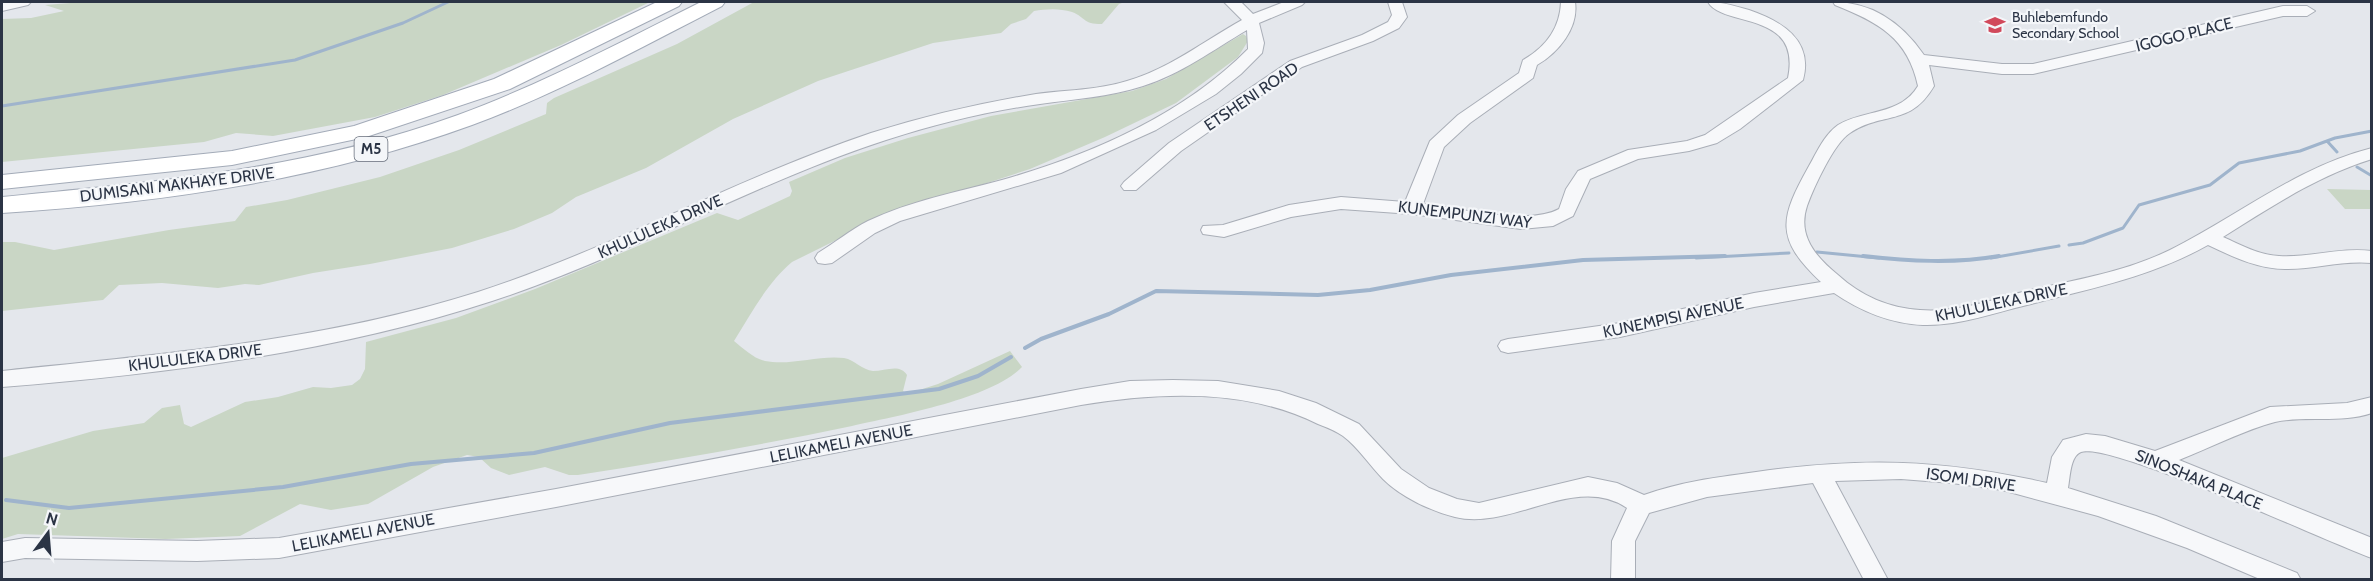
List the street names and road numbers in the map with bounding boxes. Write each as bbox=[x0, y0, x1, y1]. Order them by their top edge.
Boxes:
street label: IGOGO PLACE bbox=[2134, 13, 2235, 56]
street label: ETSHENI ROAD bbox=[1201, 58, 1302, 135]
road number: M5 bbox=[354, 137, 388, 161]
street label: DUMISANI MAKHAYE DRIVE bbox=[79, 163, 276, 206]
street label: KHULULEKA DRIVE bbox=[595, 190, 726, 263]
street label: KUNEMPUNZI WAY bbox=[1397, 197, 1534, 232]
street label: KHULULEKA DRIVE bbox=[1933, 279, 2069, 326]
street label: KUNEMPISI AVENUE bbox=[1601, 293, 1745, 342]
street label: KHULULEKA DRIVE bbox=[127, 340, 263, 375]
street label: LELIKAMELI AVENUE bbox=[768, 420, 914, 467]
street label: SINOSHAKA PLACE bbox=[2132, 445, 2265, 514]
street label: ISOMI DRIVE bbox=[1925, 464, 2017, 495]
street label: LELIKAMELI AVENUE bbox=[290, 509, 436, 556]

